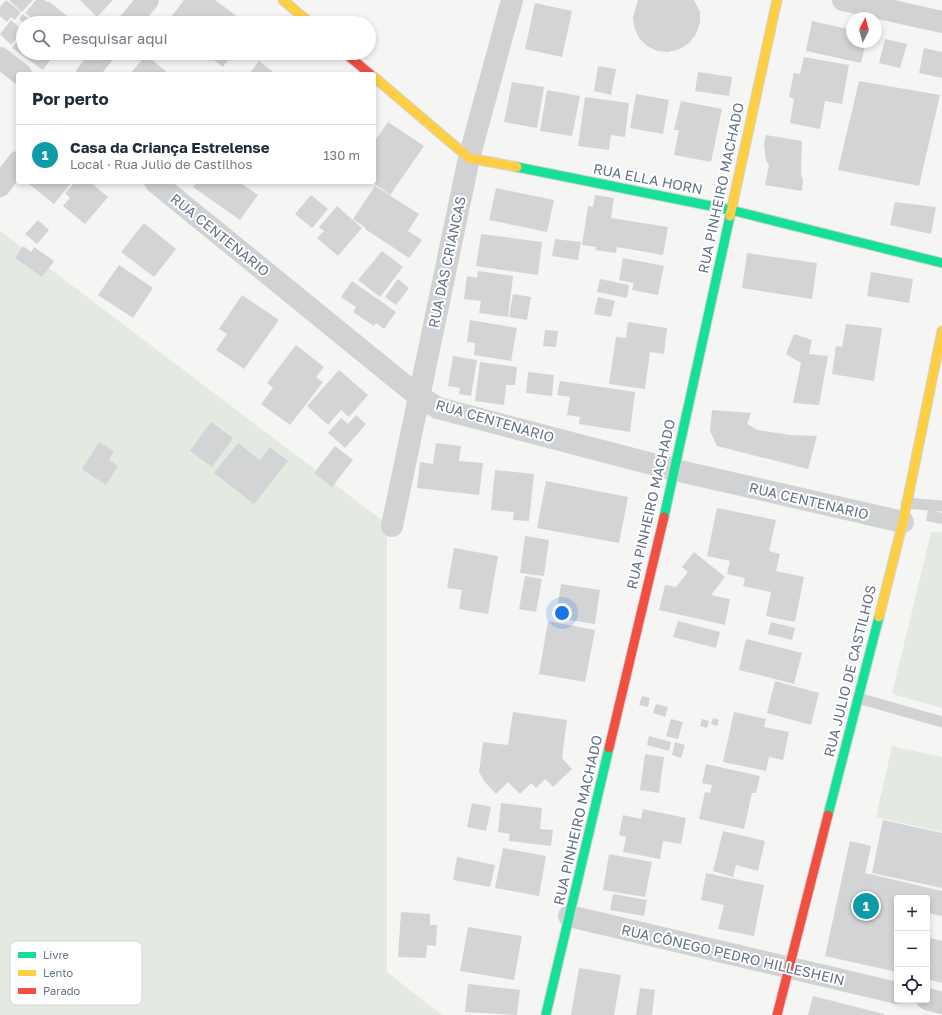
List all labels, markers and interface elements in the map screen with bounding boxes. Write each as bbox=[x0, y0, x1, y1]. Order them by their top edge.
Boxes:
north arrow bbox=[846, 12, 882, 48]
search box bbox=[16, 16, 376, 60]
icon: search bbox=[30, 27, 52, 49]
text: Pesquisar aqui bbox=[62, 29, 167, 47]
text: Por perto bbox=[32, 88, 109, 109]
street label: RUA PINHEIRO MACHADO bbox=[694, 101, 747, 275]
text: Casa da Criança Estrelense bbox=[70, 138, 270, 156]
text: 1 bbox=[42, 147, 48, 163]
text: 130 m bbox=[323, 147, 360, 163]
text: Local · Rua Julio de Castilhos bbox=[70, 156, 252, 172]
street label: RUA ELLA HORN bbox=[592, 160, 704, 197]
street label: RUA CENTENARIO bbox=[167, 190, 273, 280]
street label: RUA DAS CRIANCAS bbox=[424, 194, 469, 329]
street label: RUA CENTENARIO bbox=[434, 395, 556, 446]
street label: RUA PINHEIRO MACHADO bbox=[623, 417, 678, 591]
street label: RUA CENTENARIO bbox=[748, 478, 871, 523]
street label: RUA JULIO DE CASTILHOS bbox=[820, 583, 879, 759]
your location bbox=[552, 603, 572, 623]
street label: RUA PINHEIRO MACHADO bbox=[550, 733, 605, 907]
pin: 1 bbox=[853, 891, 879, 921]
map controls bbox=[894, 895, 930, 1003]
button: + bbox=[894, 895, 930, 931]
street label: RUA CÔNEGO PEDRO HILLESHEIN bbox=[620, 921, 846, 988]
button: − bbox=[894, 931, 930, 967]
legend bbox=[10, 941, 142, 1005]
text: Livre bbox=[43, 948, 69, 961]
text: Lento bbox=[43, 966, 74, 979]
button: locate bbox=[894, 967, 930, 1003]
text: Parado bbox=[43, 984, 80, 997]

